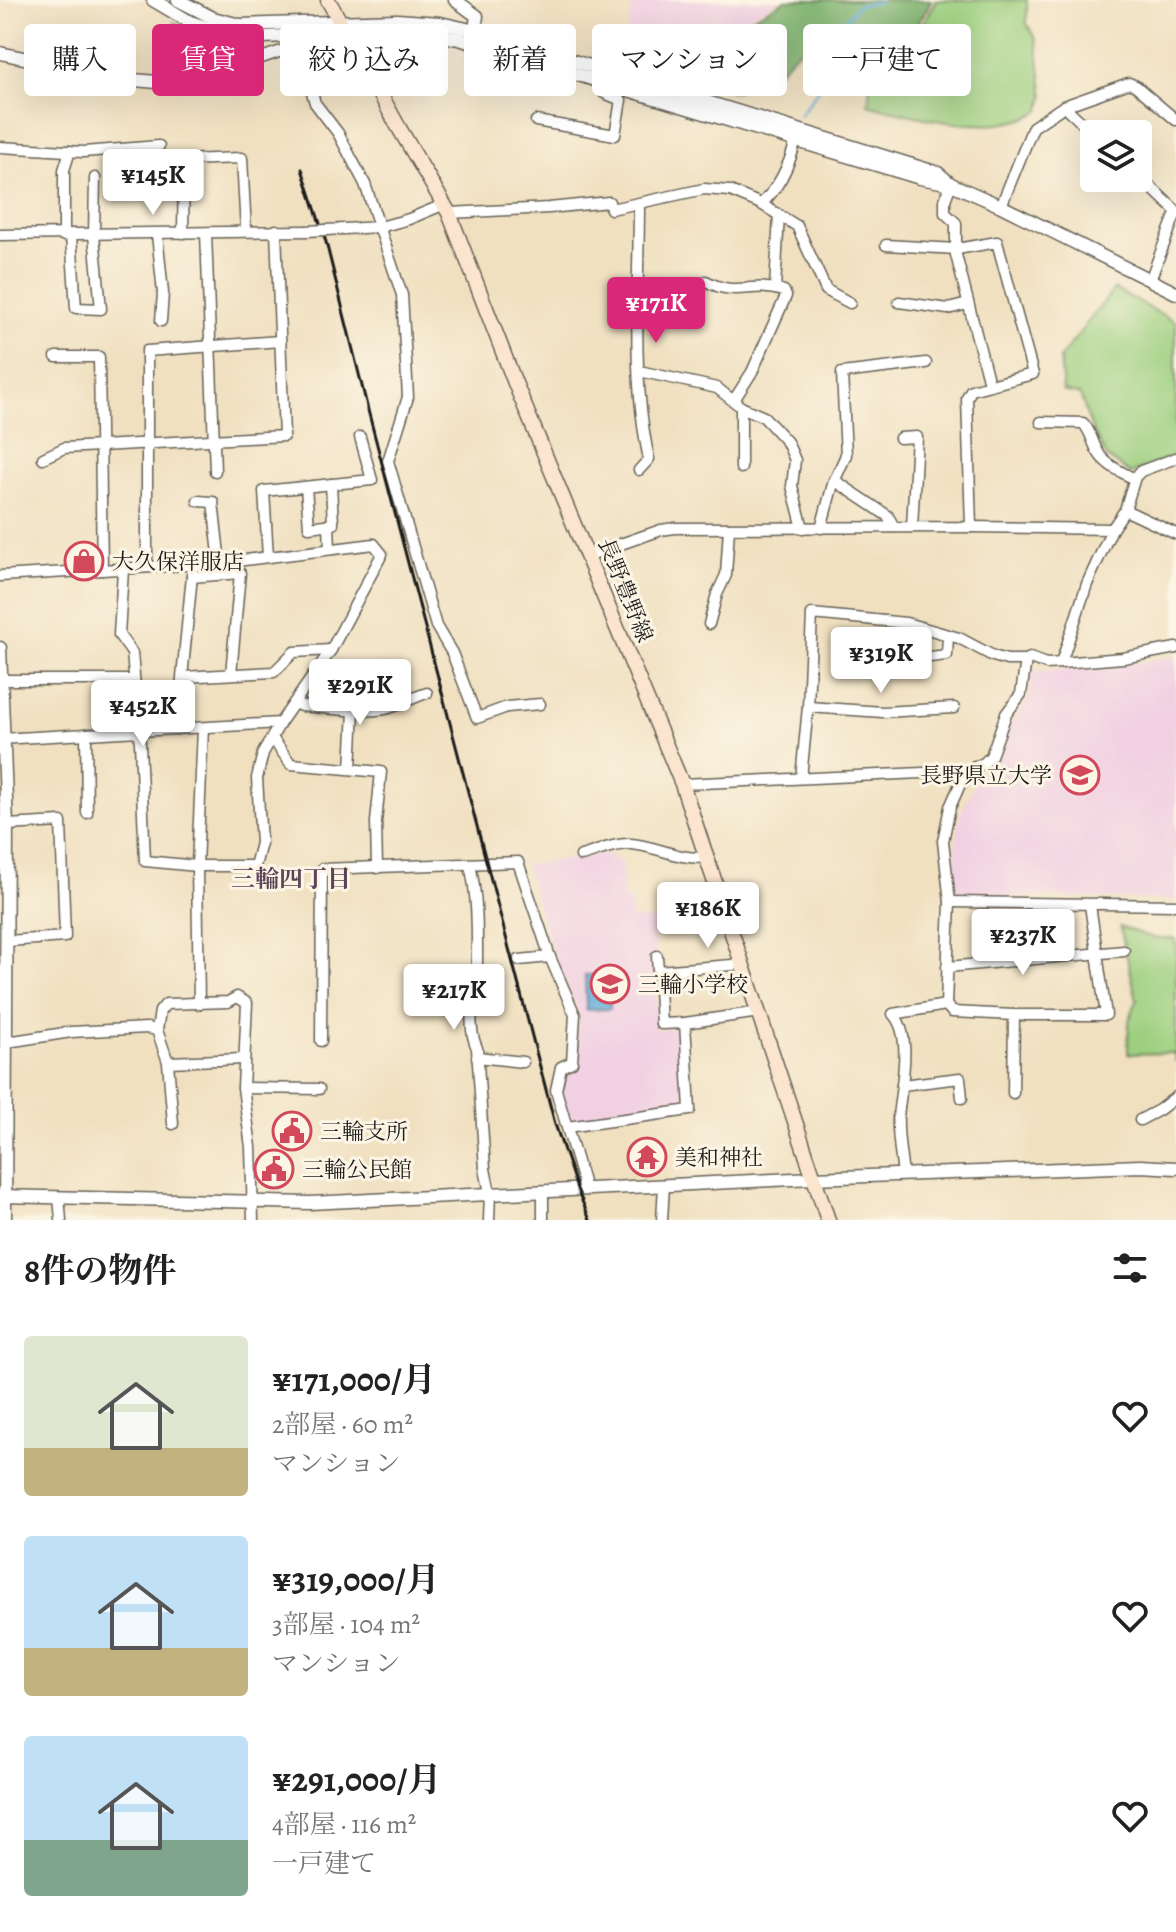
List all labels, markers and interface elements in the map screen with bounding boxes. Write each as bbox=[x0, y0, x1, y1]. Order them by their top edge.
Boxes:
chip: 購入 bbox=[24, 24, 136, 96]
chip: 賃貸 bbox=[152, 24, 264, 96]
chip: 絞り込み bbox=[280, 24, 448, 96]
chip: 新着 bbox=[464, 24, 576, 96]
chip: マンション bbox=[592, 24, 787, 96]
chip: 一戸建て bbox=[803, 24, 971, 96]
map controls bbox=[1080, 120, 1152, 192]
button: layers bbox=[1080, 120, 1152, 192]
pin: ¥145K bbox=[97, 149, 209, 217]
text: ¥145K bbox=[121, 157, 185, 192]
pin: ¥171K bbox=[600, 277, 712, 345]
text: ¥171K bbox=[625, 285, 687, 320]
street label: 長野豊野線 bbox=[591, 534, 660, 647]
shop icon: 大久保洋服店 bbox=[63, 540, 105, 582]
place label: 大久保洋服店 bbox=[112, 547, 244, 577]
pin: ¥319K bbox=[825, 627, 937, 695]
text: ¥319K bbox=[849, 635, 913, 670]
pin: ¥291K bbox=[304, 659, 416, 727]
text: ¥291K bbox=[327, 667, 393, 702]
pin: ¥452K bbox=[87, 680, 199, 748]
text: ¥452K bbox=[109, 688, 177, 723]
school or university icon: 長野県立大学 bbox=[1059, 754, 1101, 796]
place label: 長野県立大学 bbox=[920, 761, 1052, 791]
district label: 三輪四丁目 bbox=[231, 863, 351, 895]
pin: ¥186K bbox=[652, 882, 764, 950]
text: ¥186K bbox=[675, 890, 741, 925]
pin: ¥237K bbox=[967, 909, 1079, 977]
text: ¥237K bbox=[990, 917, 1056, 952]
school or university icon: 三輪小学校 bbox=[589, 963, 631, 1005]
pin: ¥217K bbox=[398, 964, 510, 1032]
place label: 三輪小学校 bbox=[638, 970, 748, 1000]
text: ¥217K bbox=[422, 972, 486, 1007]
public building icon: 三輪支所 bbox=[271, 1110, 313, 1152]
place label: 三輪支所 bbox=[320, 1117, 408, 1147]
temple icon: 美和神社 bbox=[626, 1136, 668, 1178]
place label: 美和神社 bbox=[675, 1143, 763, 1173]
public building icon: 三輪公民館 bbox=[253, 1148, 295, 1190]
place label: 三輪公民館 bbox=[302, 1155, 412, 1185]
icon: filters bbox=[1108, 1246, 1152, 1290]
text: 8件の物件 bbox=[24, 1247, 176, 1294]
text: ¥171,000/月 bbox=[272, 1356, 436, 1403]
icon: home bbox=[88, 1368, 184, 1464]
icon: heart bbox=[1108, 1394, 1152, 1438]
text: 2部屋 · 60 m² bbox=[272, 1407, 413, 1442]
text: マンション bbox=[272, 1446, 401, 1481]
text: ¥319,000/月 bbox=[272, 1556, 440, 1603]
icon: home bbox=[88, 1568, 184, 1664]
icon: heart bbox=[1108, 1594, 1152, 1638]
text: 3部屋 · 104 m² bbox=[272, 1607, 420, 1642]
text: マンション bbox=[272, 1646, 401, 1681]
text: ¥291,000/月 bbox=[272, 1756, 442, 1803]
icon: home bbox=[88, 1768, 184, 1864]
icon: heart bbox=[1108, 1794, 1152, 1838]
text: 4部屋 · 116 m² bbox=[272, 1807, 416, 1842]
text: 一戸建て bbox=[272, 1846, 376, 1881]

